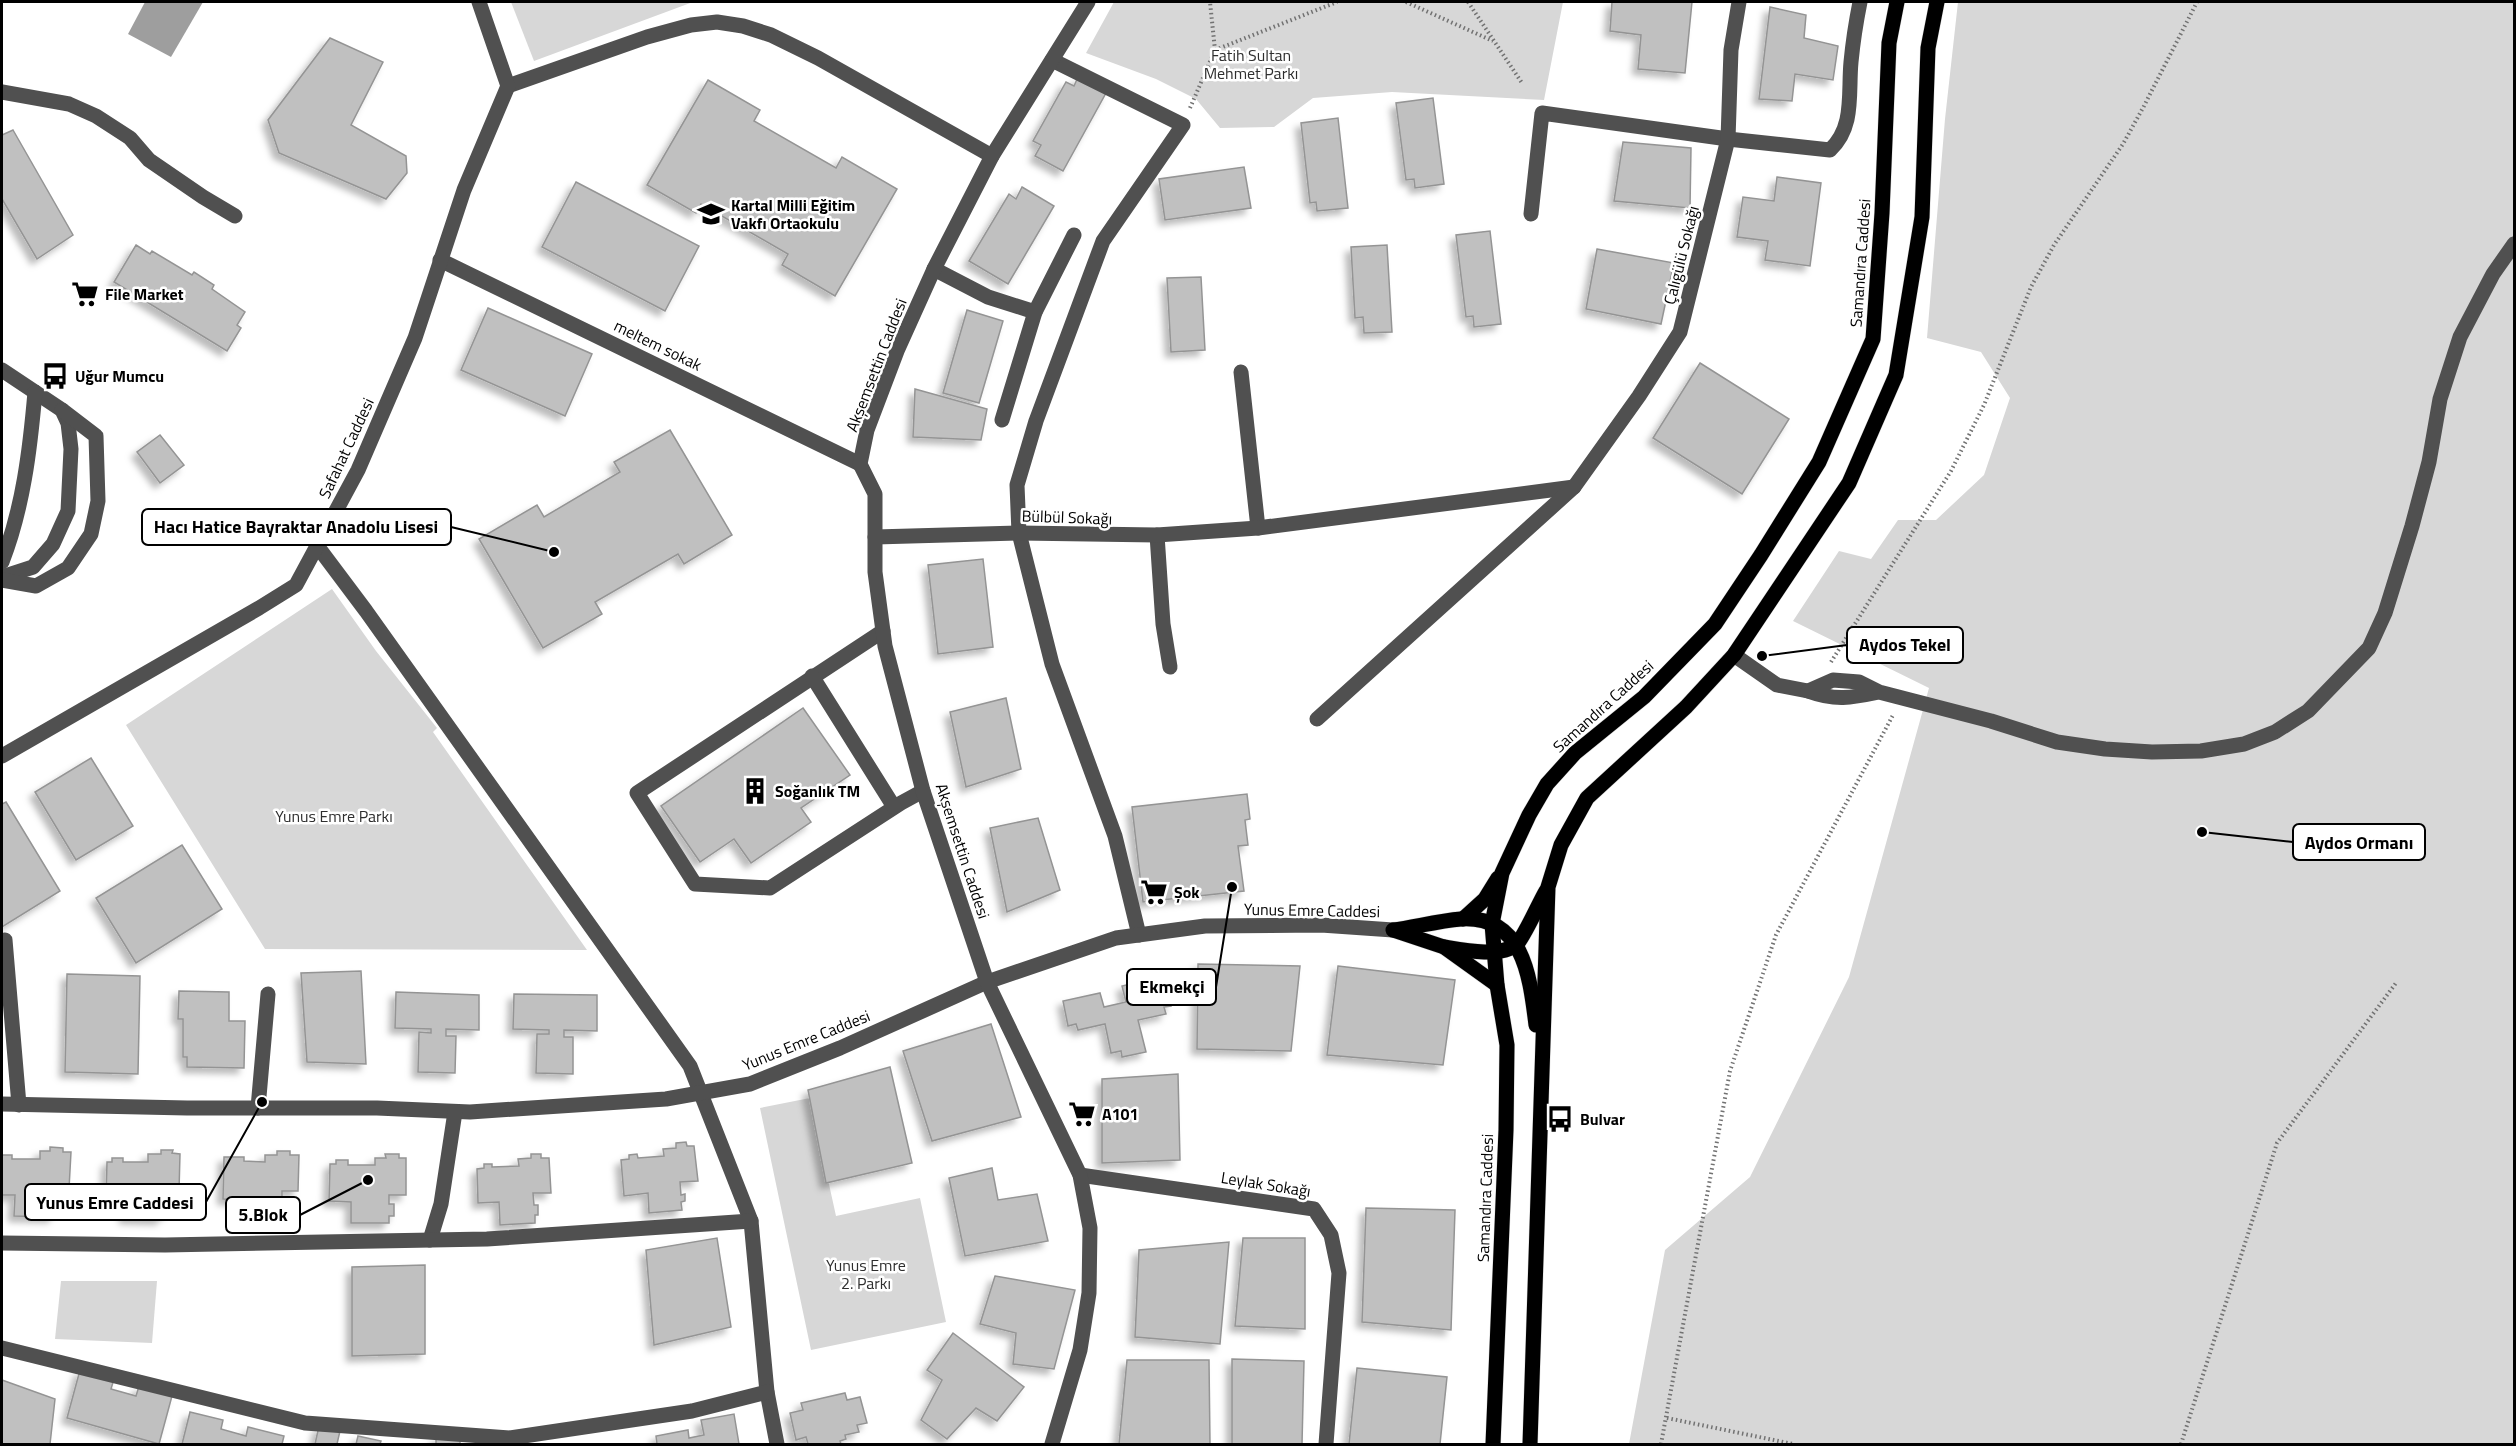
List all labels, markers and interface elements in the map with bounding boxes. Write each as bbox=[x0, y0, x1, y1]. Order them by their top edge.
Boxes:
park label: Fatih Sultan Mehmet Parkı bbox=[1204, 43, 1298, 85]
place label: Kartal Milli Eğitim Vakfı Ortaokulu bbox=[731, 193, 855, 235]
street label: Samandıra Caddesi bbox=[1844, 198, 1876, 328]
school or university icon: Kartal Milli Eğitim Vakfı Ortaokulu bbox=[696, 199, 726, 229]
street label: Çalıgülü Sokağı bbox=[1657, 203, 1705, 307]
supermarket icon: File Market bbox=[70, 279, 100, 309]
place label: File Market bbox=[105, 282, 184, 306]
street label: Akşemsettin Caddesi bbox=[840, 295, 912, 435]
street label: meltem sokak bbox=[610, 313, 706, 377]
bus stop icon: Uğur Mumcu bbox=[40, 361, 70, 391]
place label: Uğur Mumcu bbox=[75, 364, 164, 388]
street label: Safahat Caddesi bbox=[312, 394, 380, 502]
street label: Bülbül Sokağı bbox=[1021, 503, 1113, 531]
callout: Hacı Hatice Bayraktar Anadolu Lisesi bbox=[142, 509, 451, 545]
text: Hacı Hatice Bayraktar Anadolu Lisesi bbox=[154, 513, 438, 540]
callout: Aydos Tekel bbox=[1847, 627, 1963, 663]
text: Aydos Tekel bbox=[1859, 631, 1951, 658]
street label: Samandıra Caddesi bbox=[1547, 654, 1659, 758]
building icon: Soğanlık TM bbox=[740, 776, 770, 806]
place label: Soğanlık TM bbox=[775, 779, 860, 803]
street label: Akşemsettin Caddesi bbox=[930, 780, 996, 922]
park label: Yunus Emre Parkı bbox=[275, 804, 393, 828]
callout: Aydos Ormanı bbox=[2293, 824, 2425, 860]
text: Aydos Ormanı bbox=[2305, 829, 2413, 856]
supermarket icon: Şok bbox=[1139, 877, 1169, 907]
place label: Şok bbox=[1174, 880, 1200, 904]
street label: Yunus Emre Caddesi bbox=[1244, 897, 1380, 923]
callout: Ekmekçi bbox=[1127, 969, 1216, 1005]
text: Ekmekçi bbox=[1139, 973, 1205, 1000]
street label: Yunus Emre Caddesi bbox=[738, 1003, 874, 1077]
supermarket icon: A101 bbox=[1067, 1099, 1097, 1129]
place label: A101 bbox=[1102, 1102, 1139, 1126]
bus stop icon: Bulvar bbox=[1545, 1104, 1575, 1134]
place label: Bulvar bbox=[1580, 1107, 1625, 1131]
street label: Samandıra Caddesi bbox=[1471, 1133, 1499, 1263]
street label: Leylak Sokağı bbox=[1219, 1165, 1313, 1203]
callout: Yunus Emre Caddesi bbox=[25, 1184, 206, 1220]
text: Yunus Emre Caddesi bbox=[36, 1189, 194, 1216]
callout: 5.Blok bbox=[226, 1197, 300, 1233]
text: 5.Blok bbox=[238, 1201, 288, 1228]
park label: Yunus Emre 2. Parkı bbox=[826, 1253, 906, 1295]

